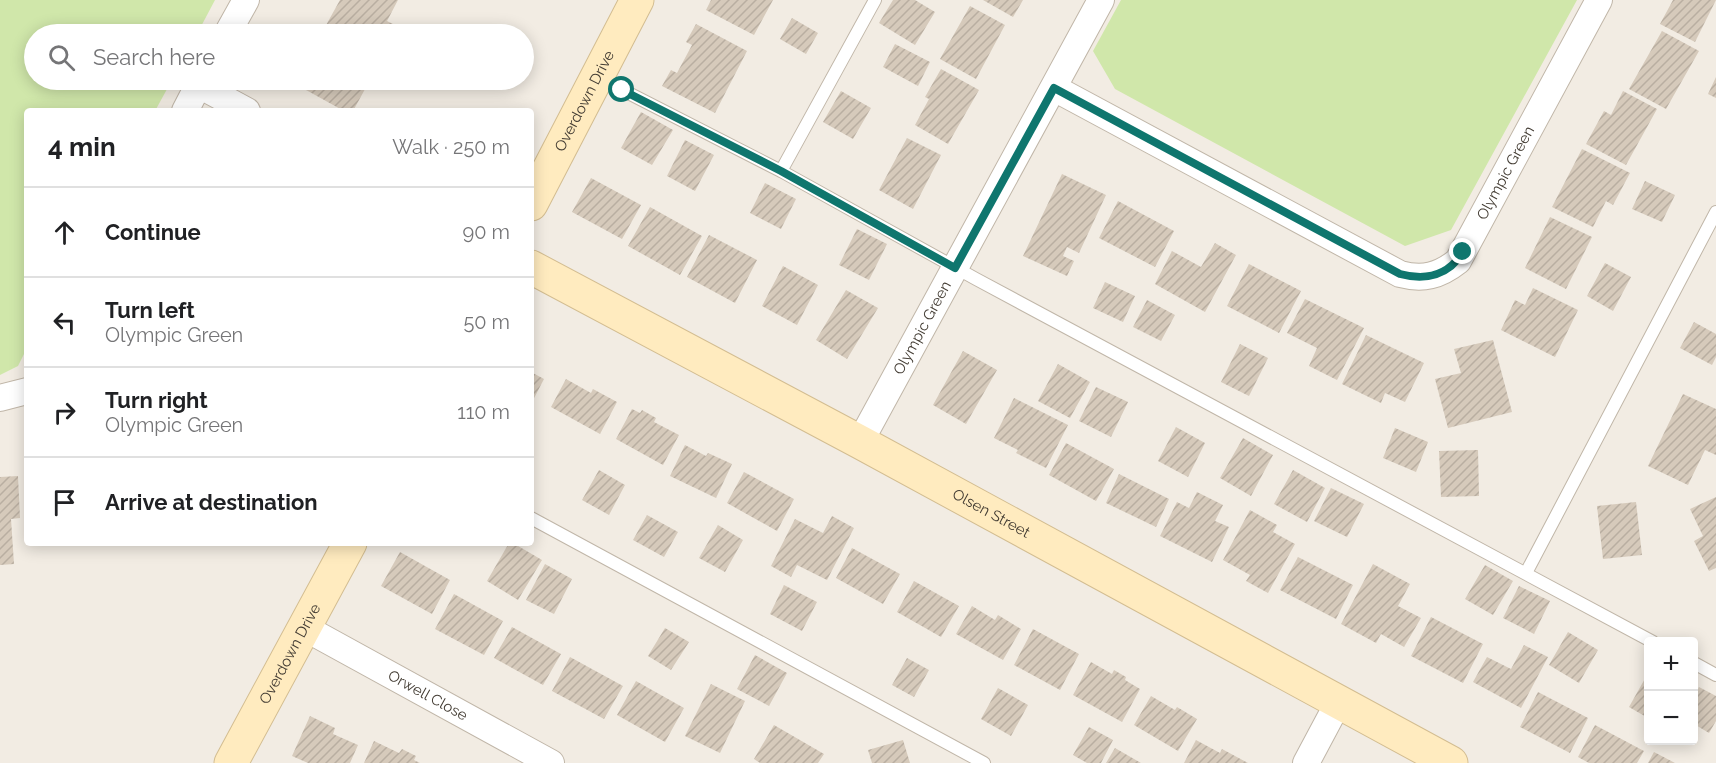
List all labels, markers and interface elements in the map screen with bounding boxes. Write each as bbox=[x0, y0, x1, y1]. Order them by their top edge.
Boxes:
search box bbox=[24, 24, 534, 90]
icon: search bbox=[45, 41, 78, 74]
text: Search here bbox=[93, 44, 215, 70]
street label: Overdown Drive bbox=[551, 47, 618, 155]
route start bbox=[608, 76, 634, 102]
street label: Olympic Green bbox=[1473, 123, 1538, 223]
text: 4 min bbox=[48, 132, 116, 162]
text: Walk · 250 m bbox=[392, 135, 510, 159]
icon: ahead bbox=[48, 216, 81, 249]
text: Continue bbox=[105, 219, 201, 245]
text: 90 m bbox=[463, 220, 510, 244]
route end bbox=[1449, 238, 1475, 264]
street label: Olympic Green bbox=[889, 278, 955, 378]
text: Turn left bbox=[105, 297, 195, 323]
icon: left bbox=[48, 306, 81, 339]
text: 50 m bbox=[463, 310, 510, 334]
text: Olympic Green bbox=[105, 323, 243, 347]
text: Turn right bbox=[105, 387, 208, 413]
icon: right bbox=[48, 396, 81, 429]
text: 110 m bbox=[457, 400, 510, 424]
text: Olympic Green bbox=[105, 413, 243, 437]
street label: Olsen Street bbox=[949, 485, 1033, 542]
icon: arrive bbox=[48, 486, 81, 519]
text: Arrive at destination bbox=[105, 489, 318, 515]
street label: Overdown Drive bbox=[256, 600, 325, 707]
map controls bbox=[1644, 637, 1698, 745]
button: + bbox=[1644, 637, 1698, 691]
street label: Orwell Close bbox=[385, 666, 471, 725]
button: − bbox=[1644, 691, 1698, 745]

